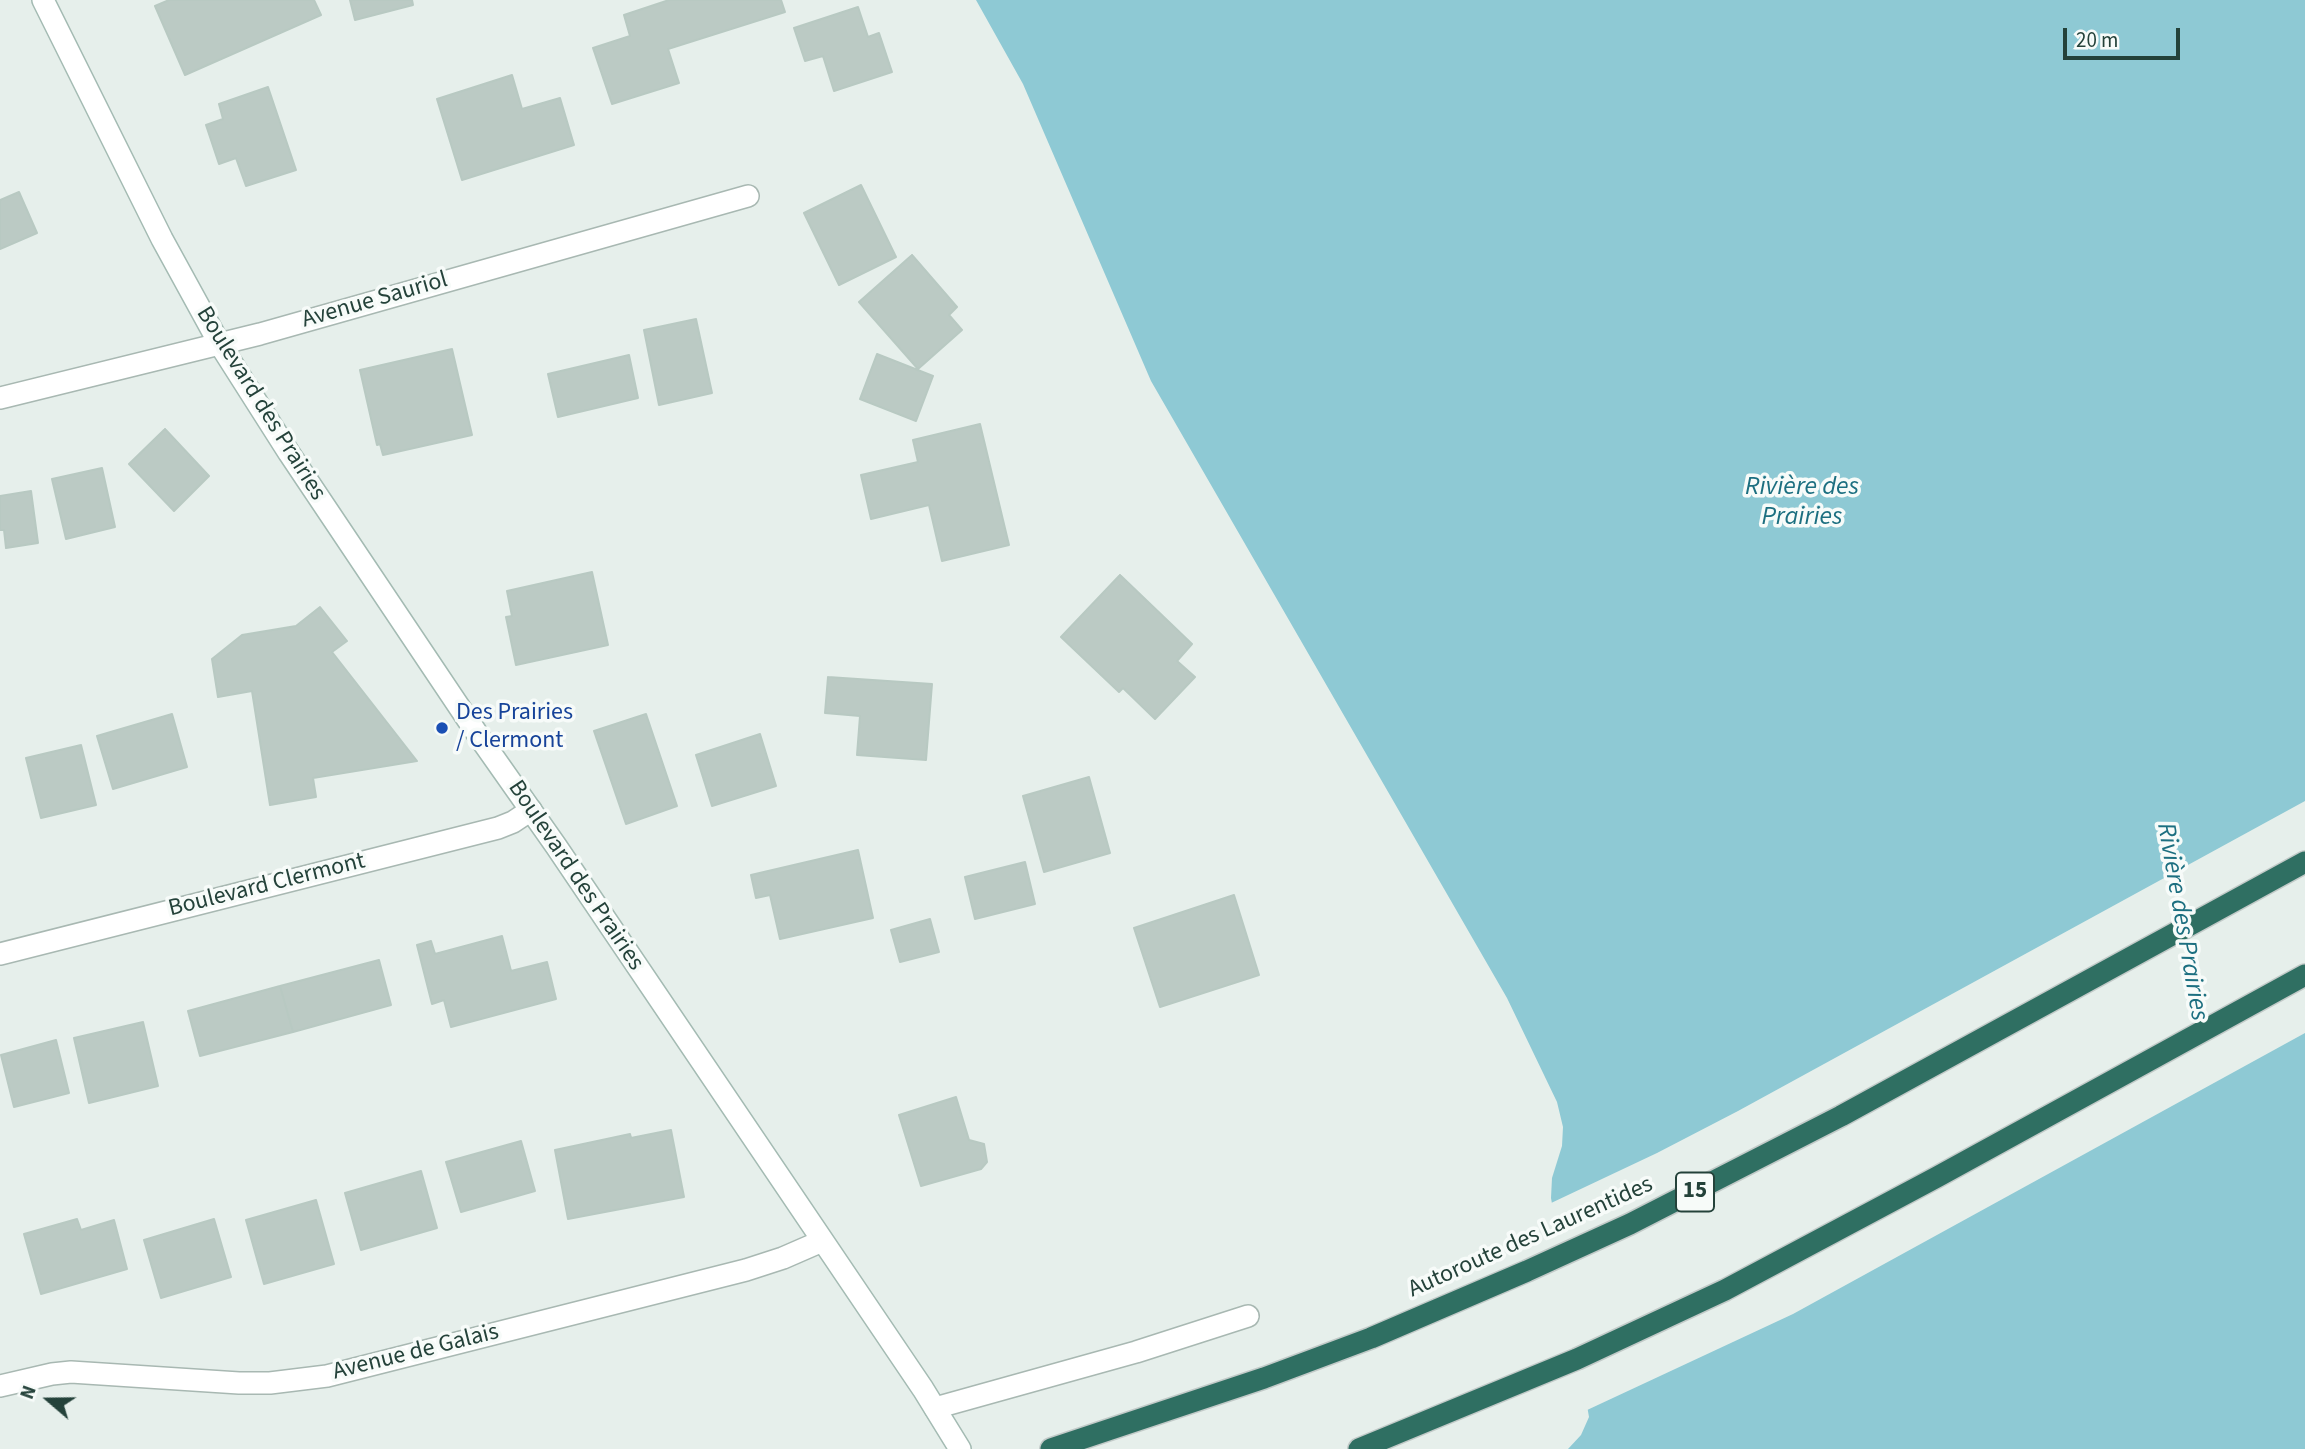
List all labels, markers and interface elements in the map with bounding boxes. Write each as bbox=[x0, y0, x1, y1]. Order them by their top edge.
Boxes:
scale bar bbox=[2067, 14, 2184, 58]
text: 20 m bbox=[2076, 25, 2118, 55]
street label: Avenue Sauriol bbox=[299, 266, 451, 336]
street label: Boulevard des Prairies bbox=[189, 302, 331, 506]
water label: Rivière des Prairies bbox=[1745, 472, 1859, 534]
place label: Des Prairies / Clermont bbox=[456, 700, 573, 756]
marker: Des Prairies / Clermont bbox=[434, 720, 450, 736]
street label: Boulevard des Prairies bbox=[501, 776, 649, 976]
water label: Rivière des Prairies bbox=[2148, 821, 2214, 1023]
street label: Boulevard Clermont bbox=[166, 848, 368, 924]
street label: Autoroute des Laurentides bbox=[1404, 1171, 1658, 1305]
road number: 15 bbox=[1676, 1172, 1714, 1212]
street label: Avenue de Galais bbox=[330, 1318, 502, 1388]
north arrow bbox=[14, 1365, 84, 1435]
text: N bbox=[14, 1382, 44, 1403]

